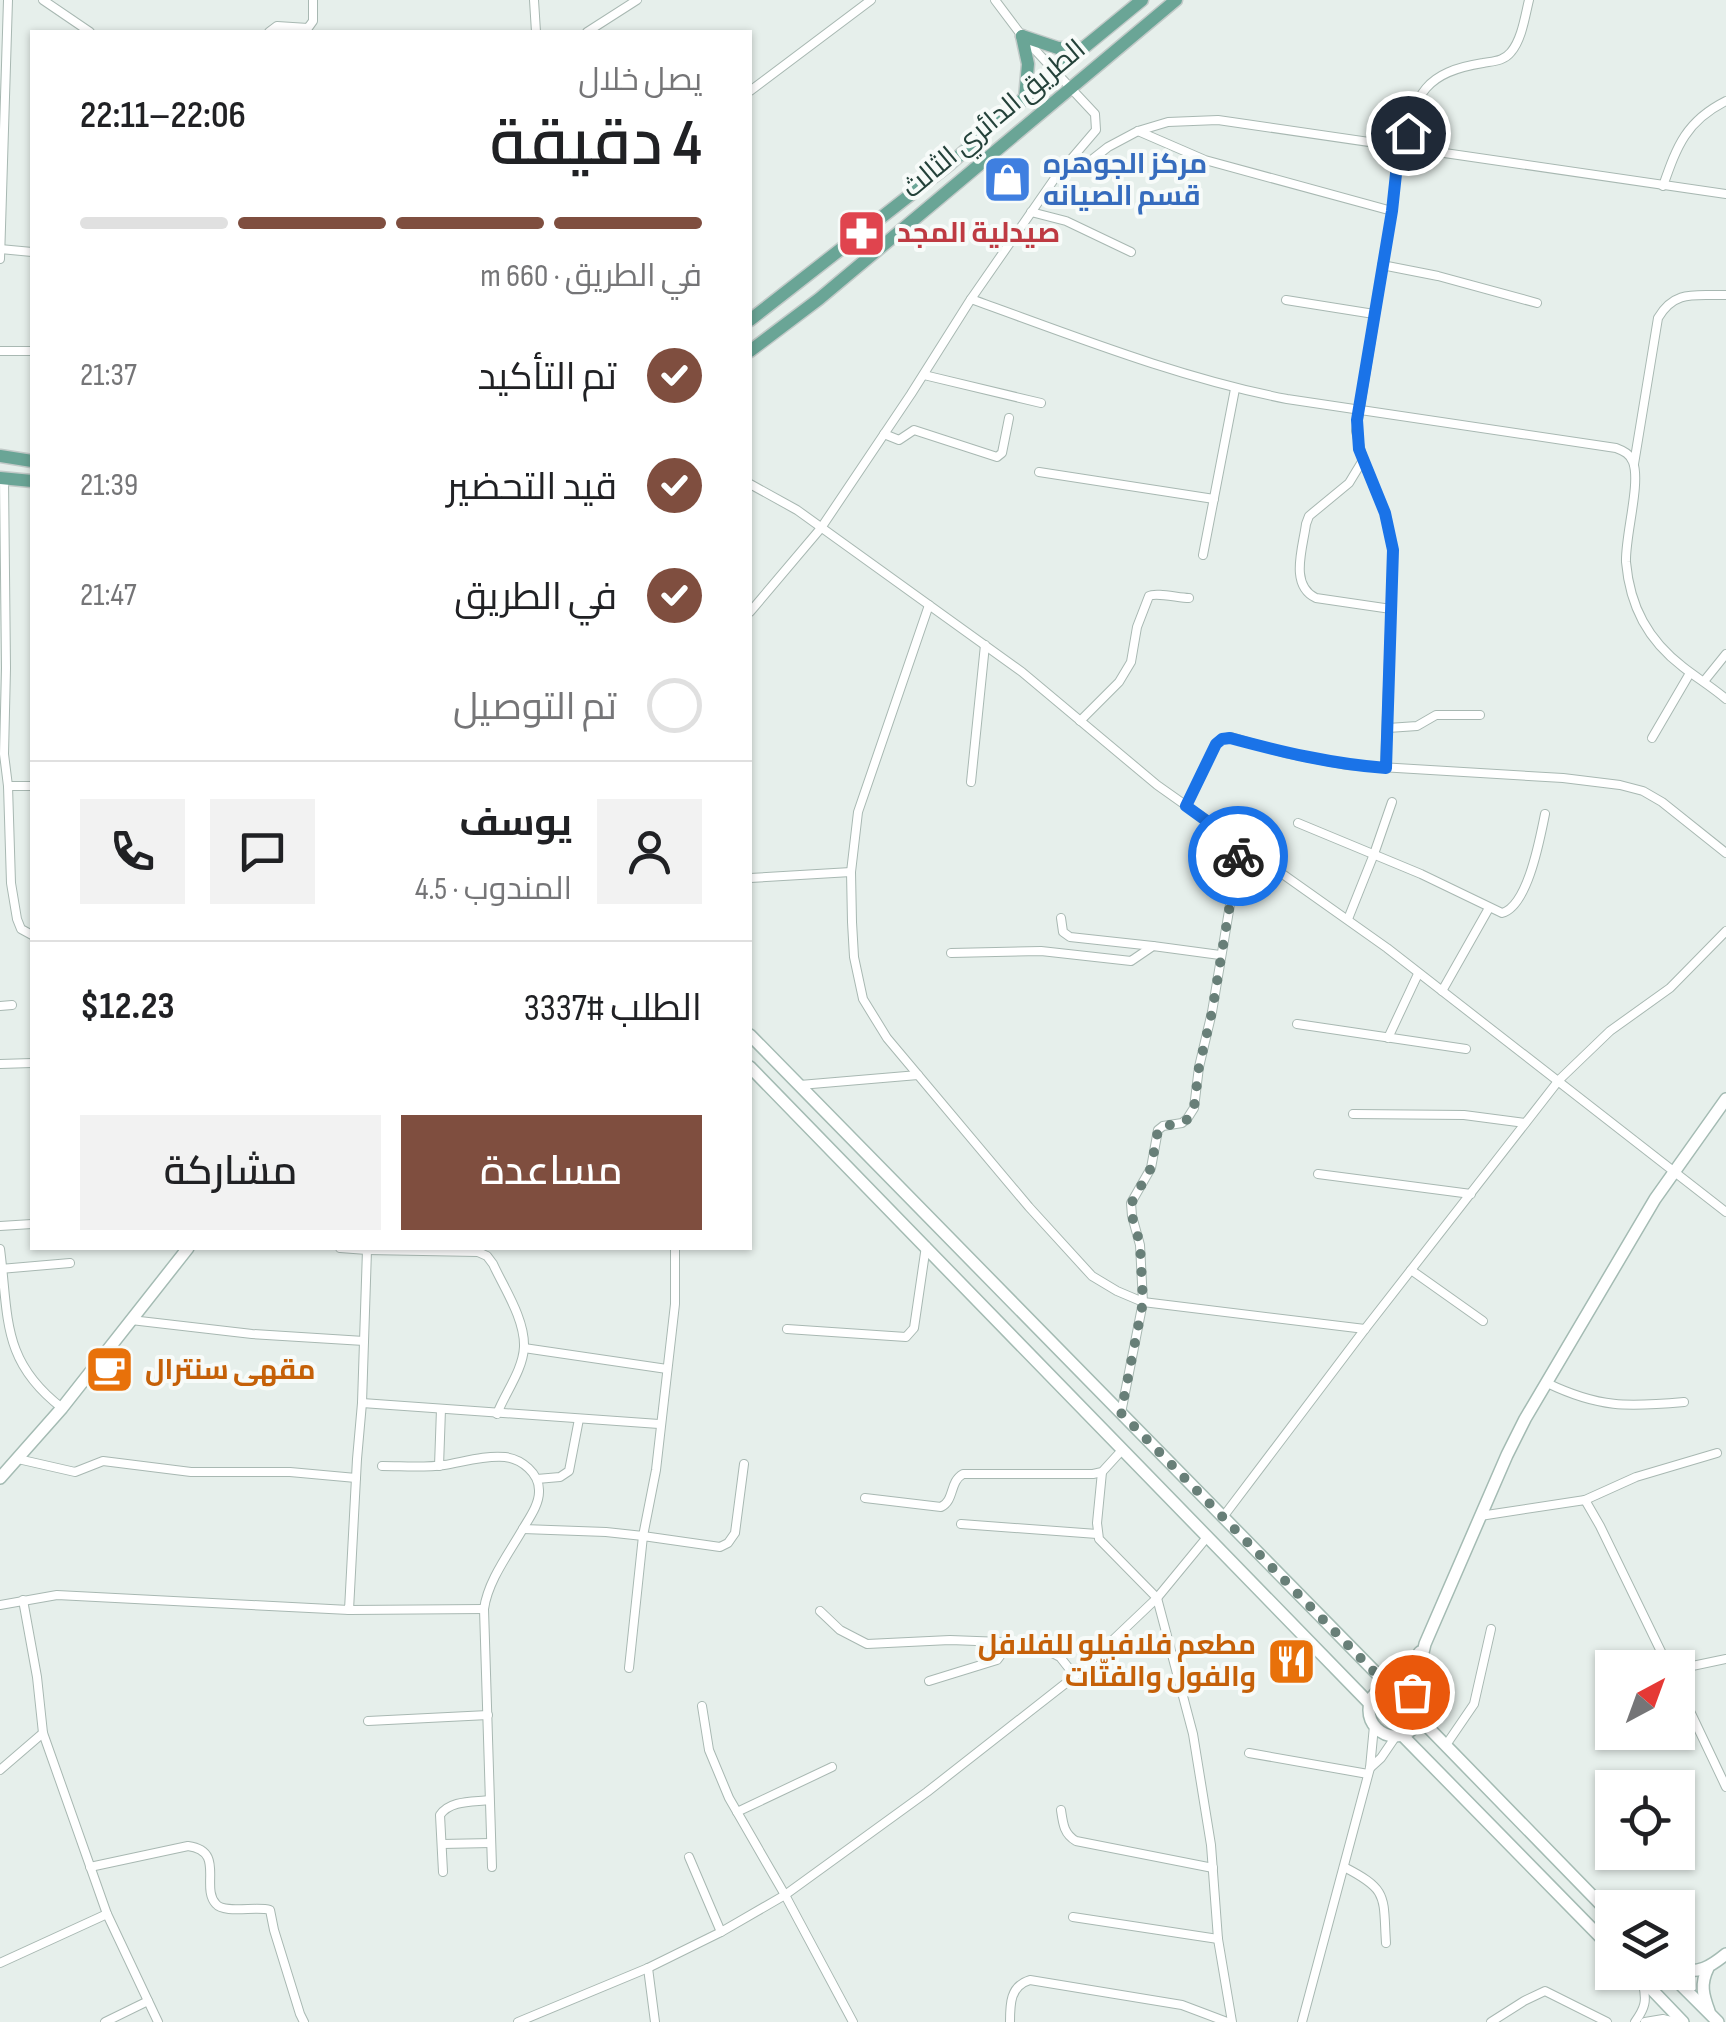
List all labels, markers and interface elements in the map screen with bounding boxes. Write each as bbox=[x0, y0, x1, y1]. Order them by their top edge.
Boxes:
street label: الطريق الدائري الثالث bbox=[896, 33, 1095, 208]
text: يصل خلال bbox=[578, 61, 702, 100]
pin bbox=[1366, 91, 1451, 176]
text: 22:06–22:11 bbox=[80, 93, 246, 138]
text: 4 دقيقة bbox=[490, 106, 702, 184]
icon: home bbox=[1381, 106, 1436, 161]
place label: مركز الجوهره قسم الصيانه bbox=[1043, 148, 1207, 215]
shop icon: مركز الجوهره قسم الصيانه bbox=[982, 154, 1034, 206]
pharmacy icon: صيدلية المجد bbox=[836, 207, 888, 259]
place label: صيدلية المجد bbox=[897, 217, 1060, 250]
text: في الطريق · 660 m bbox=[480, 257, 702, 296]
icon: check bbox=[647, 348, 702, 403]
text: تم التأكيد bbox=[477, 355, 617, 400]
text: 21:37 bbox=[80, 356, 137, 395]
icon: check bbox=[647, 458, 702, 513]
text: قيد التحضير bbox=[447, 465, 617, 510]
text: 21:39 bbox=[80, 466, 138, 505]
icon: check bbox=[647, 568, 702, 623]
text: في الطريق bbox=[454, 575, 617, 620]
text: 21:47 bbox=[80, 576, 136, 615]
text: تم التوصيل bbox=[453, 685, 617, 730]
button: phone bbox=[80, 799, 185, 904]
button: chat bbox=[210, 799, 315, 904]
button: person bbox=[597, 799, 702, 904]
text: يوسف bbox=[459, 801, 572, 846]
courier bbox=[1188, 806, 1288, 906]
icon: bike bbox=[1211, 829, 1266, 884]
text: المندوب · 4.5 bbox=[415, 870, 572, 909]
text: $12.23 bbox=[80, 984, 175, 1029]
text: الطلب #3337 bbox=[524, 986, 702, 1031]
button: مشاركة bbox=[80, 1115, 381, 1230]
button: مساعدة bbox=[401, 1115, 702, 1230]
cafe icon: مقهى سنترال bbox=[84, 1344, 136, 1396]
place label: مقهى سنترال bbox=[145, 1354, 316, 1387]
place label: مطعم فلافيلو للفلافل والفول والفتّات bbox=[978, 1629, 1256, 1694]
restaurant icon: مطعم فلافيلو للفلافل والفول والفتّات bbox=[1265, 1635, 1317, 1687]
pin bbox=[1370, 1650, 1455, 1735]
north arrow bbox=[1595, 1650, 1695, 1750]
map controls bbox=[1595, 1650, 1695, 1990]
icon: bag bbox=[1385, 1665, 1440, 1720]
button: locate bbox=[1595, 1770, 1695, 1870]
button: layers bbox=[1595, 1890, 1695, 1990]

